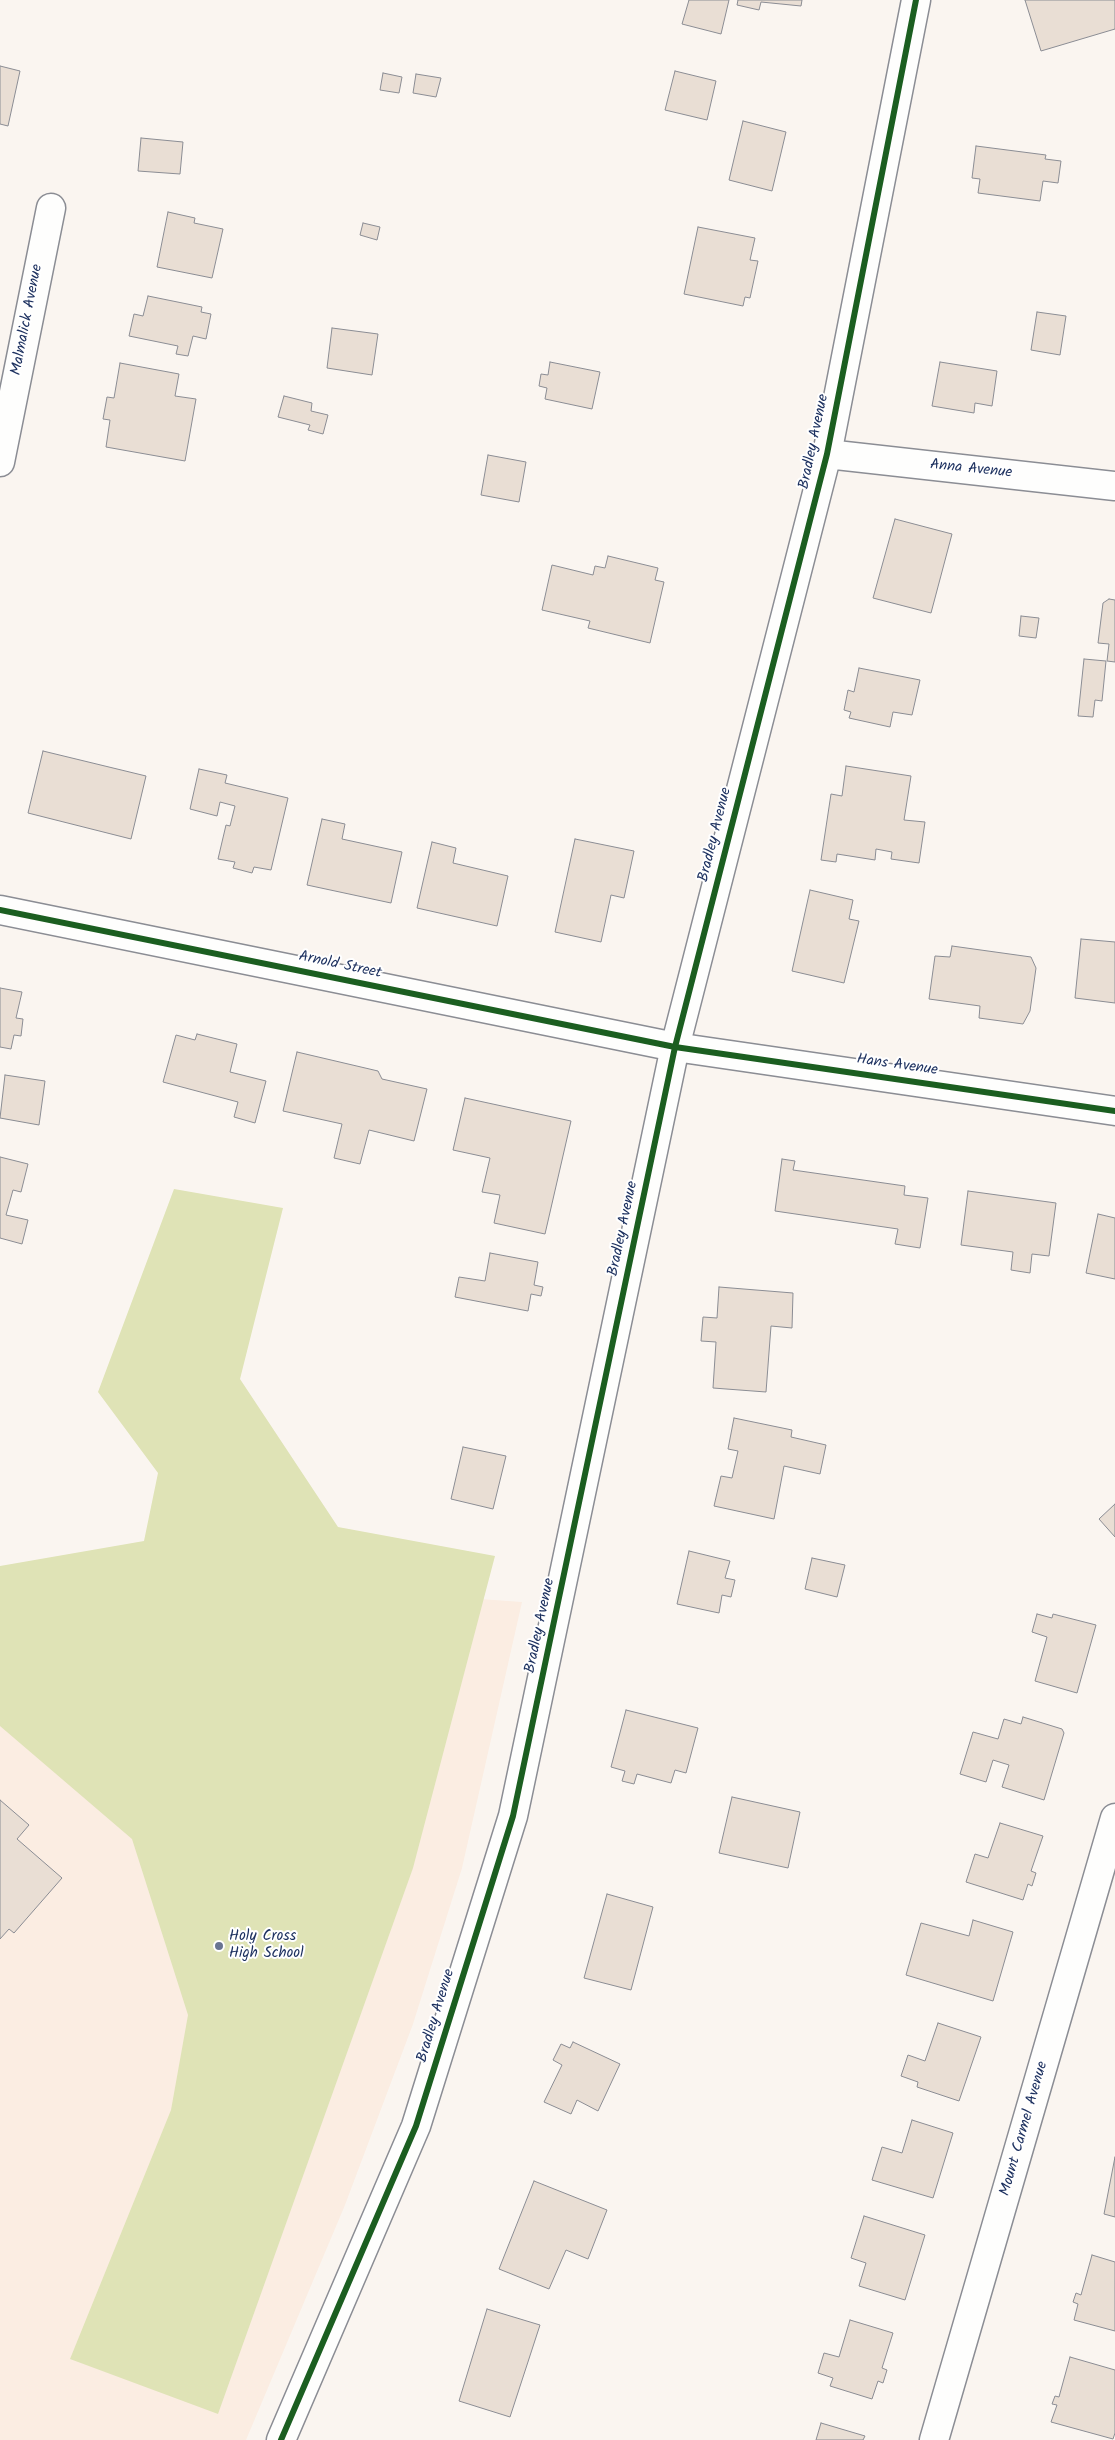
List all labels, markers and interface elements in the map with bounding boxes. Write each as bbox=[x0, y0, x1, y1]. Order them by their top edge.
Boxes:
street label: Malmalick Avenue bbox=[8, 263, 48, 377]
street label: Bradley Avenue bbox=[796, 393, 834, 491]
street label: Anna Avenue bbox=[929, 457, 1013, 483]
street label: Bradley Avenue bbox=[696, 786, 736, 884]
street label: Arnold Street bbox=[297, 948, 383, 984]
street label: Hans Avenue bbox=[855, 1051, 939, 1081]
street label: Bradley Avenue bbox=[605, 1180, 643, 1278]
street label: Bradley Avenue bbox=[522, 1577, 560, 1675]
place label: Holy Cross High School bbox=[229, 1928, 304, 1963]
marker: Holy Cross High School bbox=[213, 1940, 225, 1952]
street label: Bradley Avenue bbox=[414, 1967, 460, 2065]
street label: Mount Carmel Avenue bbox=[997, 2060, 1053, 2198]

